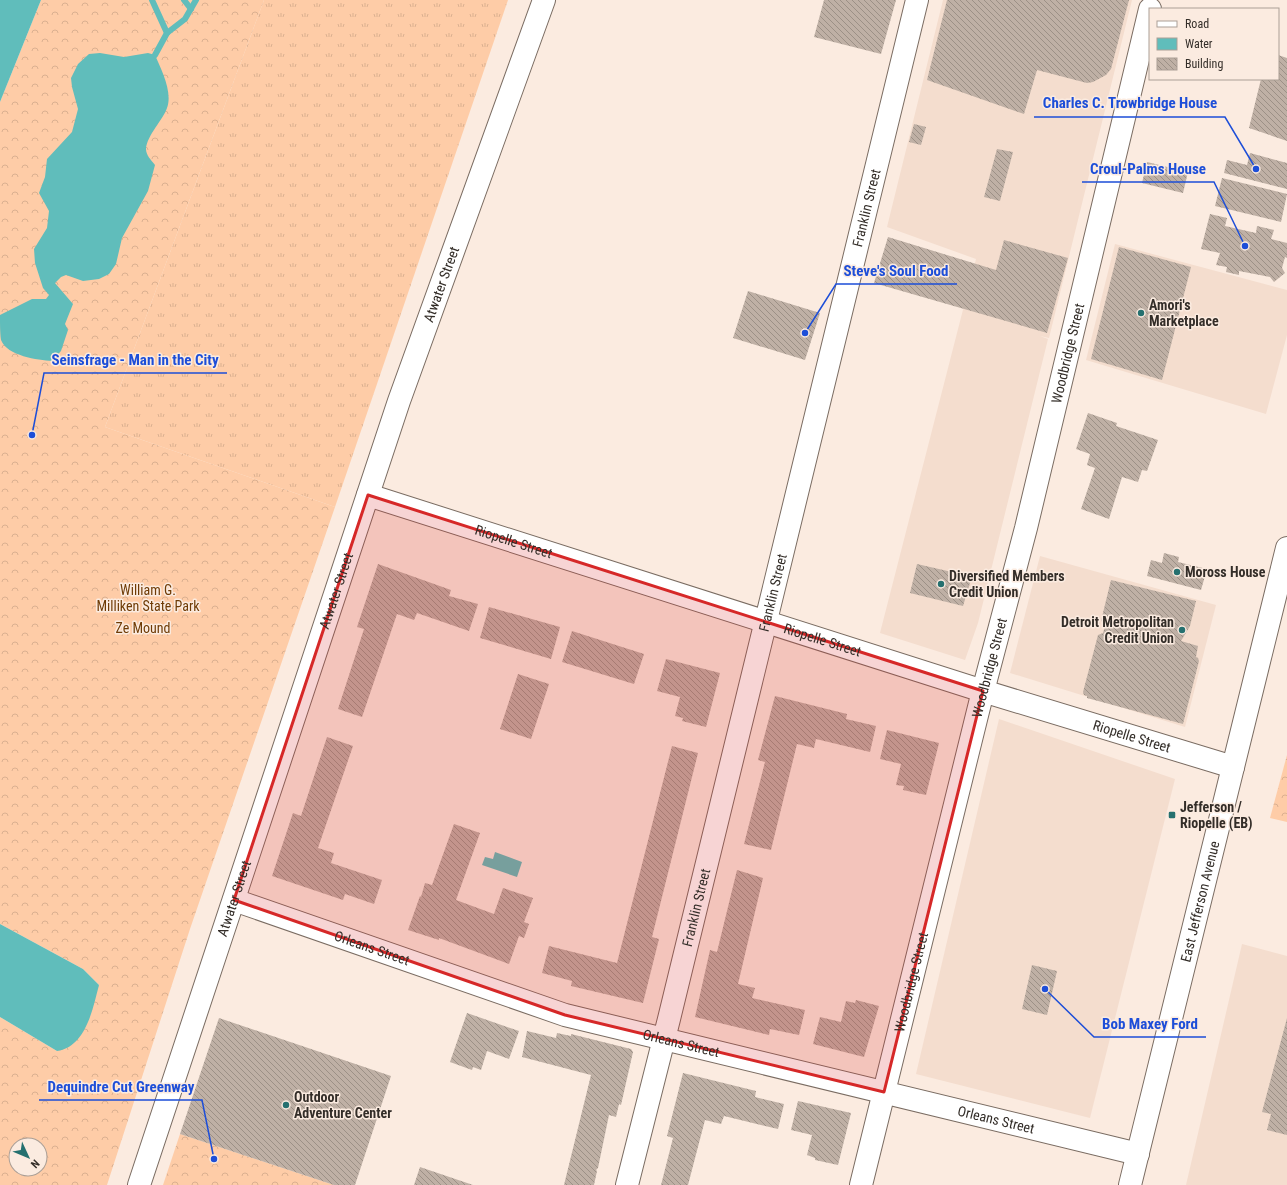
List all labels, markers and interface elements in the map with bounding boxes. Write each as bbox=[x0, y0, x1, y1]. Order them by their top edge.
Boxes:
legend bbox=[1149, 8, 1279, 80]
text: Road bbox=[1185, 17, 1209, 31]
text: Water bbox=[1185, 37, 1213, 51]
text: Building bbox=[1185, 57, 1223, 71]
callout: Charles C. Trowbridge House bbox=[1034, 90, 1225, 117]
text: Charles C. Trowbridge House bbox=[1043, 94, 1217, 112]
callout: Croul-Palms House bbox=[1082, 155, 1214, 182]
text: Croul-Palms House bbox=[1090, 160, 1206, 178]
street label: Franklin Street bbox=[849, 167, 884, 248]
street label: Atwater Street bbox=[420, 245, 462, 324]
callout: Steve's Soul Food bbox=[836, 257, 957, 284]
text: Steve's Soul Food bbox=[843, 262, 949, 280]
place label: Amori's Marketplace bbox=[1149, 297, 1219, 329]
street label: Woodbridge Street bbox=[1048, 302, 1087, 405]
marker: Amori's Marketplace bbox=[1136, 308, 1146, 318]
callout: Seinsfrage - Man in the City bbox=[44, 346, 227, 373]
text: Seinsfrage - Man in the City bbox=[51, 351, 219, 369]
street label: Riopelle Street bbox=[473, 522, 554, 561]
street label: Atwater Street bbox=[316, 551, 356, 631]
street label: Franklin Street bbox=[756, 552, 790, 633]
place label: Moross House bbox=[1185, 564, 1266, 580]
marker: Moross House bbox=[1172, 567, 1182, 577]
place label: Diversified Members Credit Union bbox=[949, 568, 1065, 600]
marker: Diversified Members Credit Union bbox=[936, 579, 946, 589]
park label: William G. Milliken State Park bbox=[96, 582, 200, 614]
place label: Detroit Metropolitan Credit Union bbox=[1061, 614, 1174, 646]
street label: Woodbridge Street bbox=[969, 616, 1010, 719]
park label: Ze Mound bbox=[115, 620, 171, 636]
street label: Riopelle Street bbox=[782, 620, 863, 660]
marker: Detroit Metropolitan Credit Union bbox=[1177, 625, 1187, 635]
street label: Riopelle Street bbox=[1091, 717, 1173, 756]
place label: Jefferson / Riopelle (EB) bbox=[1180, 799, 1253, 832]
marker: Jefferson / Riopelle (EB) bbox=[1167, 810, 1177, 820]
street label: East Jefferson Avenue bbox=[1177, 839, 1223, 964]
street label: Atwater Street bbox=[214, 858, 254, 938]
street label: Franklin Street bbox=[679, 867, 713, 948]
street label: Orleans Street bbox=[332, 927, 412, 968]
street label: Woodbridge Street bbox=[891, 930, 931, 1034]
callout: Bob Maxey Ford bbox=[1094, 1010, 1206, 1037]
text: Bob Maxey Ford bbox=[1102, 1015, 1198, 1033]
street label: Orleans Street bbox=[641, 1026, 721, 1060]
callout: Dequindre Cut Greenway bbox=[39, 1073, 202, 1100]
text: Dequindre Cut Greenway bbox=[47, 1078, 195, 1096]
place label: Outdoor Adventure Center bbox=[294, 1089, 392, 1121]
marker: Outdoor Adventure Center bbox=[281, 1100, 291, 1110]
street label: Orleans Street bbox=[956, 1103, 1036, 1137]
north arrow bbox=[8, 1137, 48, 1177]
text: N bbox=[28, 1157, 42, 1171]

